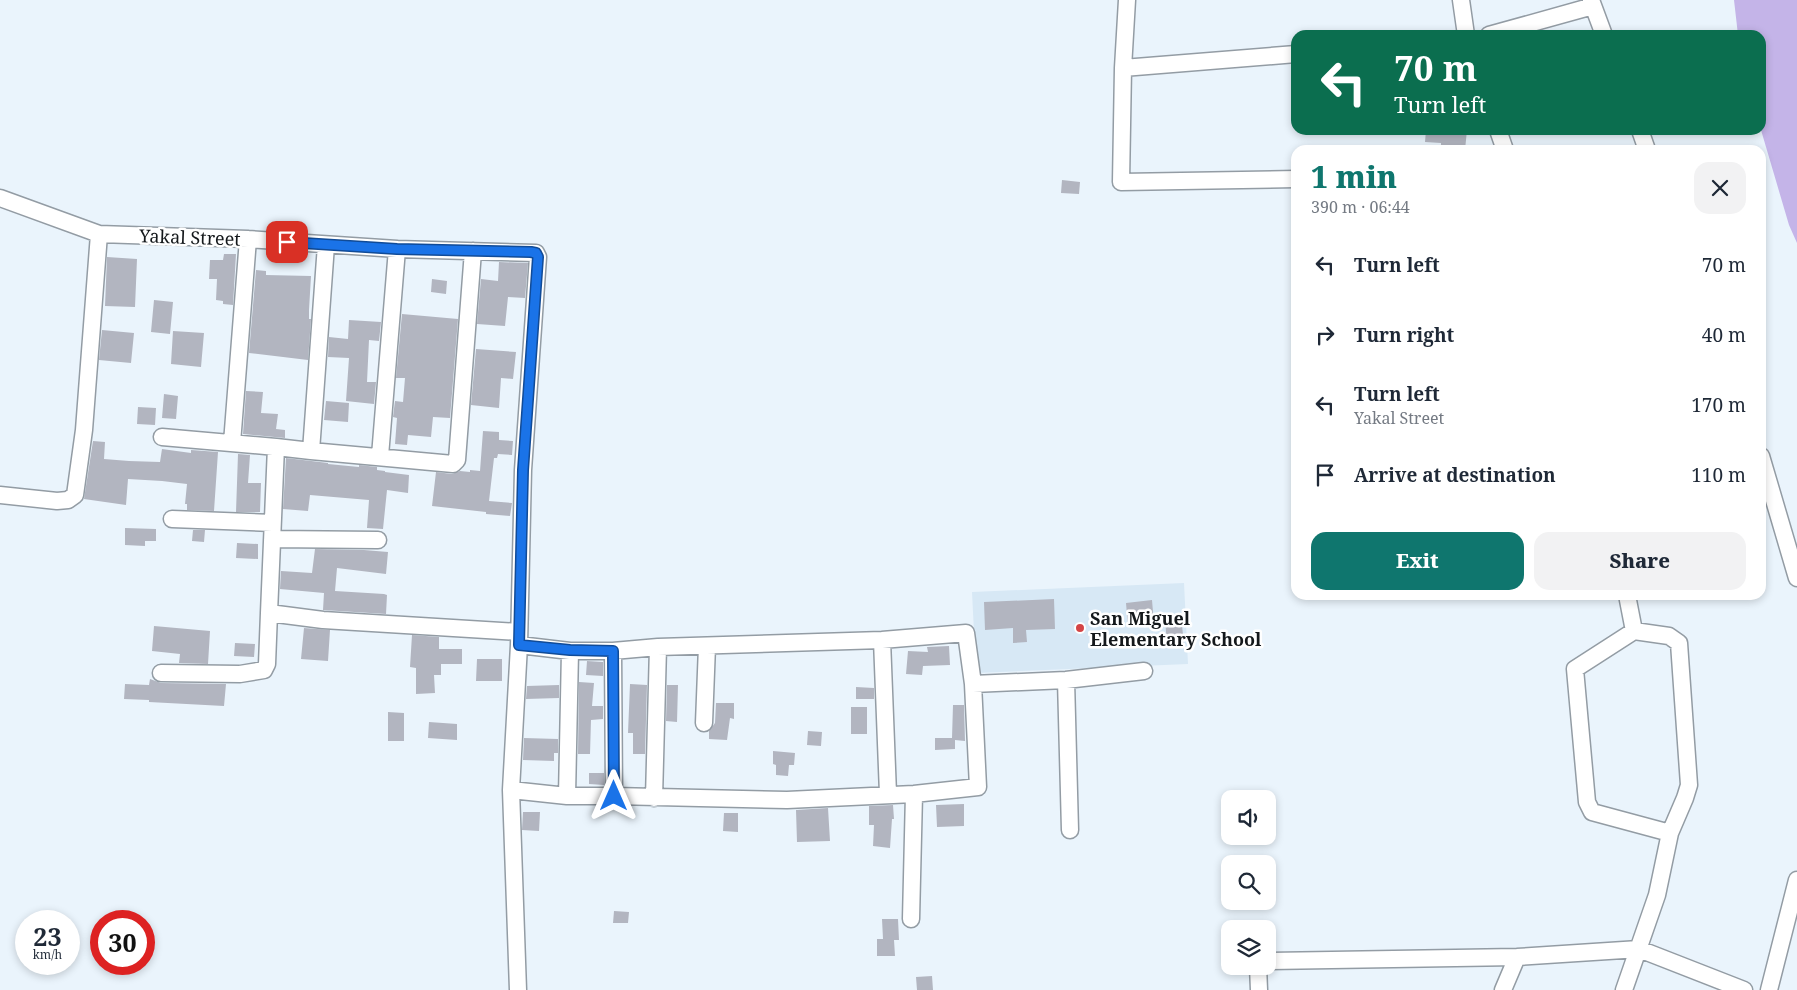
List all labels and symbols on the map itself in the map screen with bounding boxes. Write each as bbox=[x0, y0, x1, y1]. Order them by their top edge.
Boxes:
pin bbox=[266, 221, 308, 263]
street label: Yakal Street bbox=[138, 223, 241, 251]
place label: San Miguel Elementary School bbox=[1090, 606, 1262, 651]
marker: San Miguel Elementary School bbox=[1074, 622, 1086, 634]
position arrow bbox=[587, 769, 639, 821]
speed limit sign: 30 bbox=[90, 910, 155, 975]

